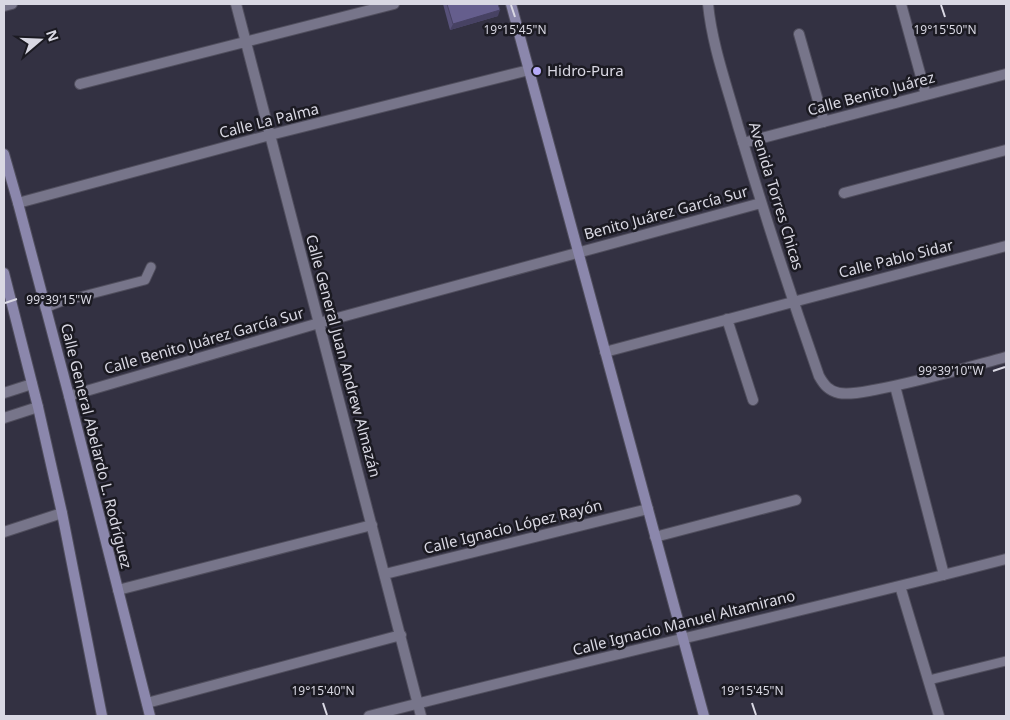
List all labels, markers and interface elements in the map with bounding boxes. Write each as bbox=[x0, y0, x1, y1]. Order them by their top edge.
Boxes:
north arrow bbox=[15, 15, 65, 65]
text: 19°15'45"N bbox=[483, 21, 547, 38]
text: 19°15'50"N bbox=[913, 21, 977, 38]
text: N bbox=[42, 27, 64, 44]
place label: Hidro-Pura bbox=[547, 60, 624, 80]
marker: Hidro-Pura bbox=[531, 65, 543, 77]
street label: Calle Benito Juárez bbox=[805, 66, 936, 120]
street label: Calle La Palma bbox=[217, 98, 321, 142]
street label: Avenida Torres Chicas bbox=[745, 119, 809, 272]
street label: Benito Juárez García Sur bbox=[582, 181, 750, 244]
street label: Calle General Juan Andrew Almazán bbox=[302, 232, 386, 479]
street label: Calle Pablo Sidar bbox=[836, 234, 955, 282]
text: 99°39'15"W bbox=[26, 291, 92, 308]
street label: Calle Benito Juárez García Sur bbox=[101, 302, 306, 378]
street label: Calle General Abelardo L. Rodríguez bbox=[57, 321, 137, 571]
text: 99°39'10"W bbox=[918, 362, 984, 379]
street label: Calle Ignacio López Rayón bbox=[421, 494, 604, 558]
street label: Calle Ignacio Manuel Altamirano bbox=[570, 585, 797, 659]
text: 19°15'40"N bbox=[291, 682, 355, 699]
text: 19°15'45"N bbox=[720, 682, 784, 699]

